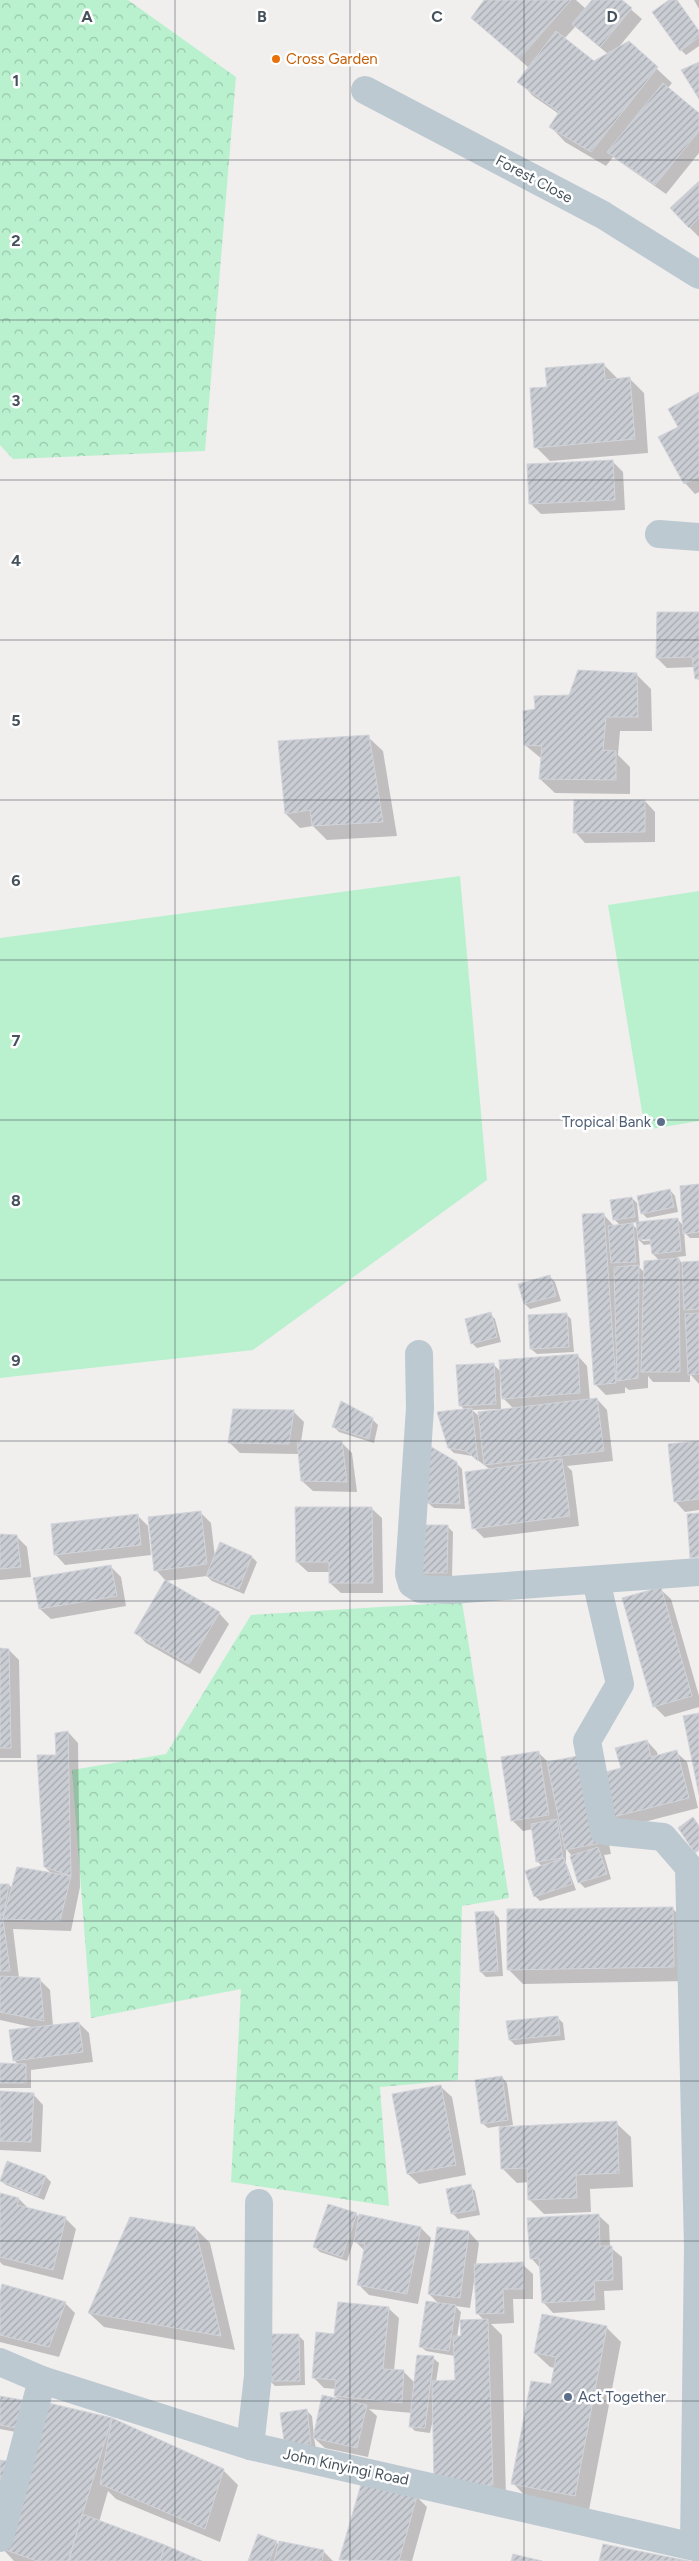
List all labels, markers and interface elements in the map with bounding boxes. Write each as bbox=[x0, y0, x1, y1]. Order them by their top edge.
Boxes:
text: A bbox=[81, 7, 93, 26]
text: B bbox=[257, 7, 267, 26]
text: C bbox=[431, 7, 443, 26]
text: D bbox=[606, 7, 618, 26]
place label: Cross Garden bbox=[286, 50, 378, 68]
marker: Cross Garden bbox=[270, 53, 282, 65]
text: 1 bbox=[13, 71, 19, 90]
street label: Forest Close bbox=[493, 151, 575, 207]
text: 2 bbox=[11, 231, 21, 250]
text: 3 bbox=[12, 391, 21, 410]
text: 4 bbox=[11, 551, 21, 570]
text: 5 bbox=[11, 711, 21, 730]
text: 6 bbox=[11, 871, 21, 890]
text: 7 bbox=[12, 1031, 21, 1050]
place label: Tropical Bank bbox=[562, 1113, 652, 1131]
marker: Tropical Bank bbox=[655, 1116, 667, 1128]
text: 8 bbox=[11, 1191, 21, 1210]
text: 9 bbox=[11, 1351, 21, 1370]
place label: Act Together bbox=[578, 2388, 666, 2406]
marker: Act Together bbox=[562, 2391, 574, 2403]
street label: John Kinyingi Road bbox=[282, 2445, 410, 2489]

